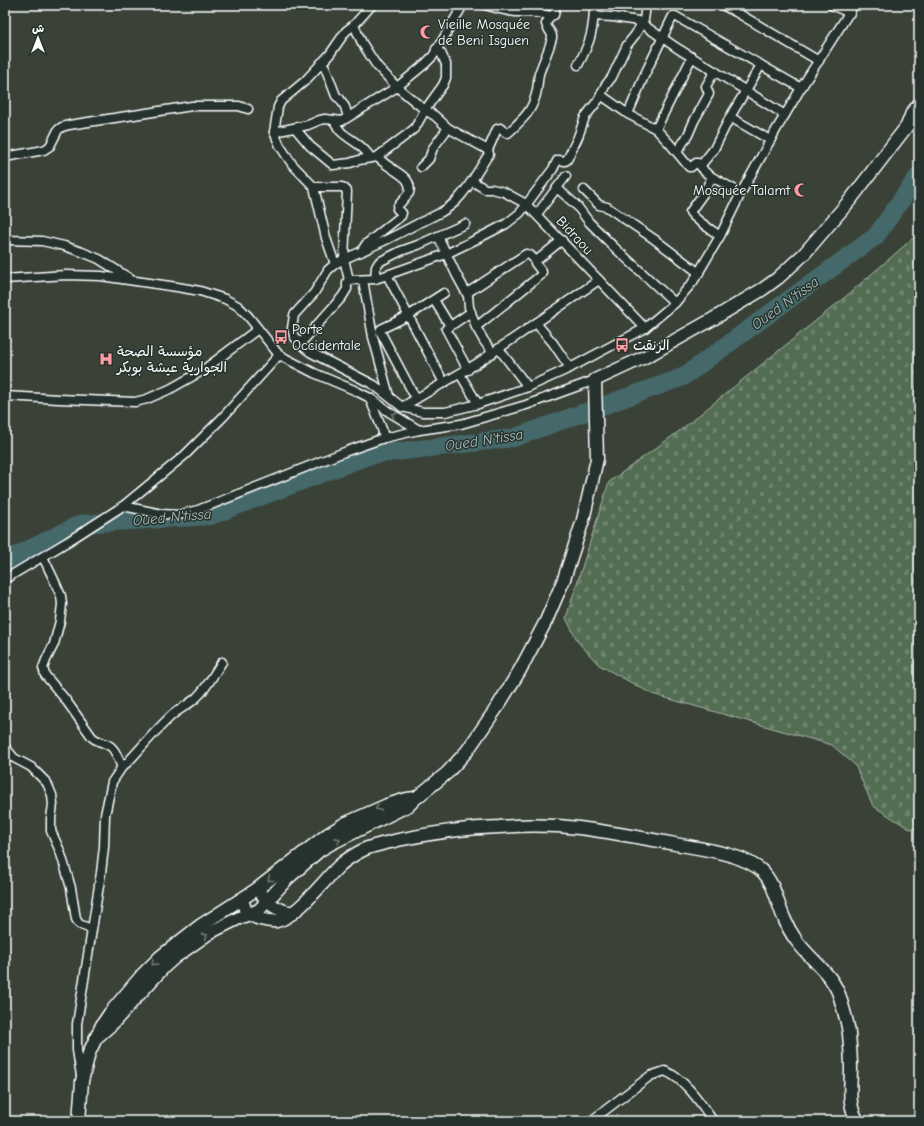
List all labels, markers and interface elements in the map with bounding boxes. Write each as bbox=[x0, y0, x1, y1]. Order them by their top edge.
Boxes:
place label: Vieille Mosquée de Beni Isguen bbox=[438, 16, 530, 49]
north arrow bbox=[18, 18, 58, 58]
text: ش bbox=[32, 22, 44, 35]
mosque icon: Vieille Mosquée de Beni Isguen bbox=[419, 24, 435, 40]
place label: Mosquée Talamt bbox=[693, 182, 791, 199]
mosque icon: Mosquée Talamt bbox=[793, 182, 809, 198]
street label: Bidraou bbox=[553, 213, 597, 258]
water label: Oued N'tissa bbox=[748, 272, 822, 333]
place label: Porte Occidentale bbox=[292, 321, 361, 354]
bus stop icon: Porte Occidentale bbox=[273, 329, 289, 345]
bus stop icon: الزنقت bbox=[614, 337, 630, 353]
place label: الزنقت bbox=[633, 337, 670, 354]
place label: مؤسسة الصحة الجوارية عيشة بوبكر bbox=[116, 343, 227, 376]
hospital icon: مؤسسة الصحة الجوارية عيشة بوبكر bbox=[98, 351, 114, 367]
one-way arrow bbox=[391, 413, 398, 420]
water label: Oued N'tissa bbox=[444, 425, 525, 455]
water label: Oued N'tissa bbox=[132, 505, 212, 529]
one-way arrow bbox=[375, 804, 382, 812]
one-way arrow bbox=[334, 837, 341, 845]
one-way arrow bbox=[267, 874, 274, 881]
one-way arrow bbox=[201, 934, 208, 941]
one-way arrow bbox=[151, 958, 159, 966]

